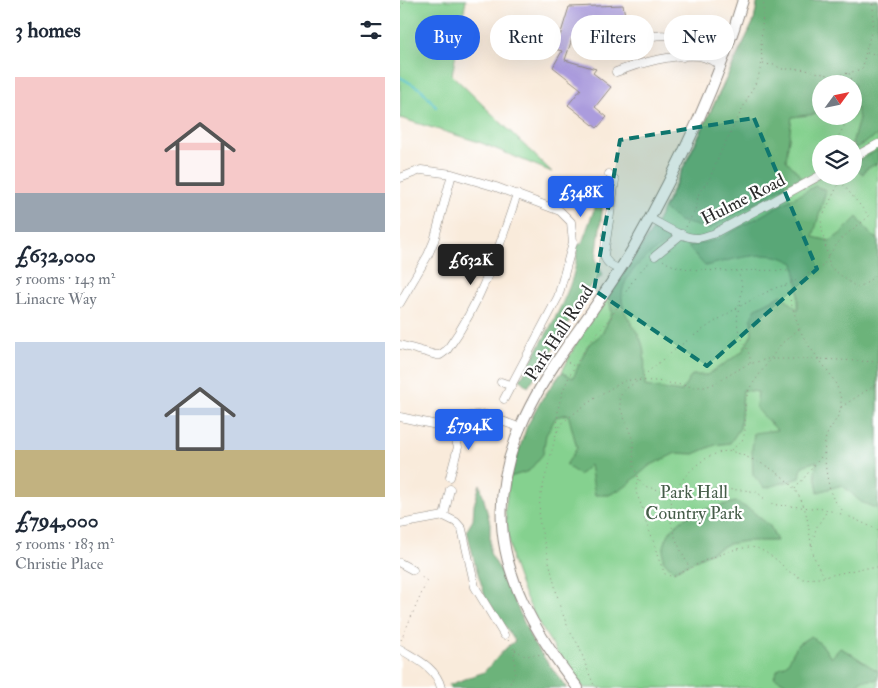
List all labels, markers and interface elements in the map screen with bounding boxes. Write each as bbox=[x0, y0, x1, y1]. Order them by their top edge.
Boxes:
chip: Buy bbox=[415, 15, 480, 60]
chip: Rent bbox=[490, 15, 561, 60]
chip: Filters bbox=[571, 15, 654, 60]
chip: New bbox=[664, 15, 734, 60]
icon: filters bbox=[357, 16, 385, 44]
text: 3 homes bbox=[15, 17, 81, 44]
north arrow bbox=[812, 75, 862, 125]
map controls bbox=[812, 75, 862, 185]
icon: home bbox=[155, 109, 245, 199]
button: layers bbox=[812, 135, 862, 185]
street label: Hulme Road bbox=[697, 168, 789, 230]
pin: £348K bbox=[546, 176, 616, 218]
text: £348K bbox=[559, 182, 603, 202]
text: £632,000 bbox=[15, 242, 96, 269]
pin: £632K bbox=[436, 244, 506, 286]
text: £632K bbox=[449, 250, 493, 270]
text: 5 rooms · 143 m² bbox=[15, 269, 115, 289]
street label: Park Hall Road bbox=[520, 281, 599, 385]
text: Linacre Way bbox=[15, 289, 96, 309]
icon: home bbox=[155, 374, 245, 464]
pin: £794K bbox=[434, 408, 504, 451]
text: £794K bbox=[446, 415, 492, 435]
park label: Park Hall Country Park bbox=[645, 481, 743, 525]
text: £794,000 bbox=[15, 507, 99, 534]
text: 5 rooms · 183 m² bbox=[15, 534, 114, 554]
text: Christie Place bbox=[15, 554, 103, 574]

